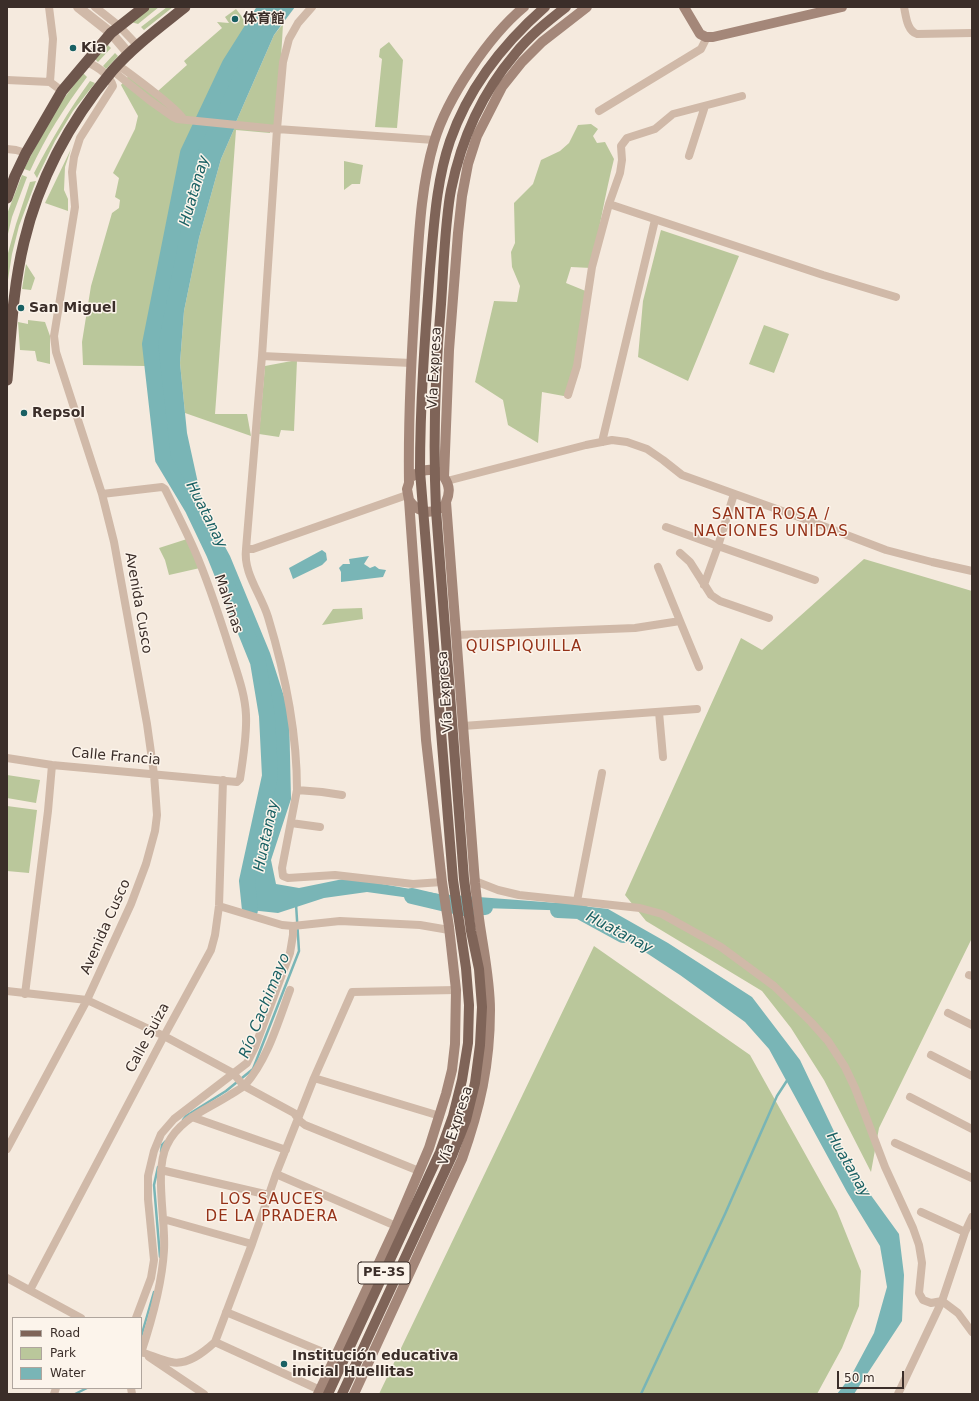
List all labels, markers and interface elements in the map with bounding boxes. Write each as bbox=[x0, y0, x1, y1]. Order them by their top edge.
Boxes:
place label: 体育館 bbox=[243, 11, 285, 27]
marker: 体育館 bbox=[230, 14, 240, 24]
place label: Kia bbox=[81, 40, 106, 56]
marker: Kia bbox=[68, 43, 78, 53]
water label: Huatanay bbox=[176, 154, 214, 228]
place label: San Miguel bbox=[29, 300, 116, 316]
marker: San Miguel bbox=[16, 303, 26, 313]
street label: Vía Expresa bbox=[424, 326, 446, 410]
place label: Repsol bbox=[32, 405, 85, 421]
marker: Repsol bbox=[19, 408, 29, 418]
water label: Huatanay bbox=[181, 479, 231, 551]
district label: SANTA ROSA / NACIONES UNIDAS bbox=[693, 506, 849, 541]
street label: Avenida Cusco bbox=[121, 551, 155, 655]
street label: Malvinas bbox=[210, 572, 246, 636]
district label: QUISPIQUILLA bbox=[466, 638, 582, 656]
street label: Vía Expresa bbox=[435, 650, 457, 734]
street label: Calle Francia bbox=[71, 745, 161, 769]
water label: Huatanay bbox=[251, 799, 283, 873]
street label: Avenida Cusco bbox=[77, 877, 135, 977]
water label: Huatanay bbox=[583, 908, 655, 958]
water label: Río Cachimayo bbox=[236, 951, 294, 1061]
street label: Calle Suiza bbox=[123, 1000, 173, 1076]
street label: Vía Expresa bbox=[435, 1084, 477, 1168]
water label: Huatanay bbox=[822, 1129, 874, 1201]
district label: LOS SAUCES DE LA PRADERA bbox=[206, 1191, 338, 1226]
road number: PE-3S bbox=[358, 1262, 410, 1284]
legend bbox=[12, 1317, 142, 1389]
text: Road bbox=[50, 1326, 80, 1340]
text: Park bbox=[50, 1346, 76, 1360]
place label: Institución educativa inicial Huellitas bbox=[292, 1348, 459, 1380]
marker: Institución educativa inicial Huellitas bbox=[279, 1359, 289, 1369]
scale bar bbox=[839, 1363, 906, 1389]
text: Water bbox=[50, 1366, 85, 1380]
text: 50 m bbox=[844, 1371, 875, 1385]

